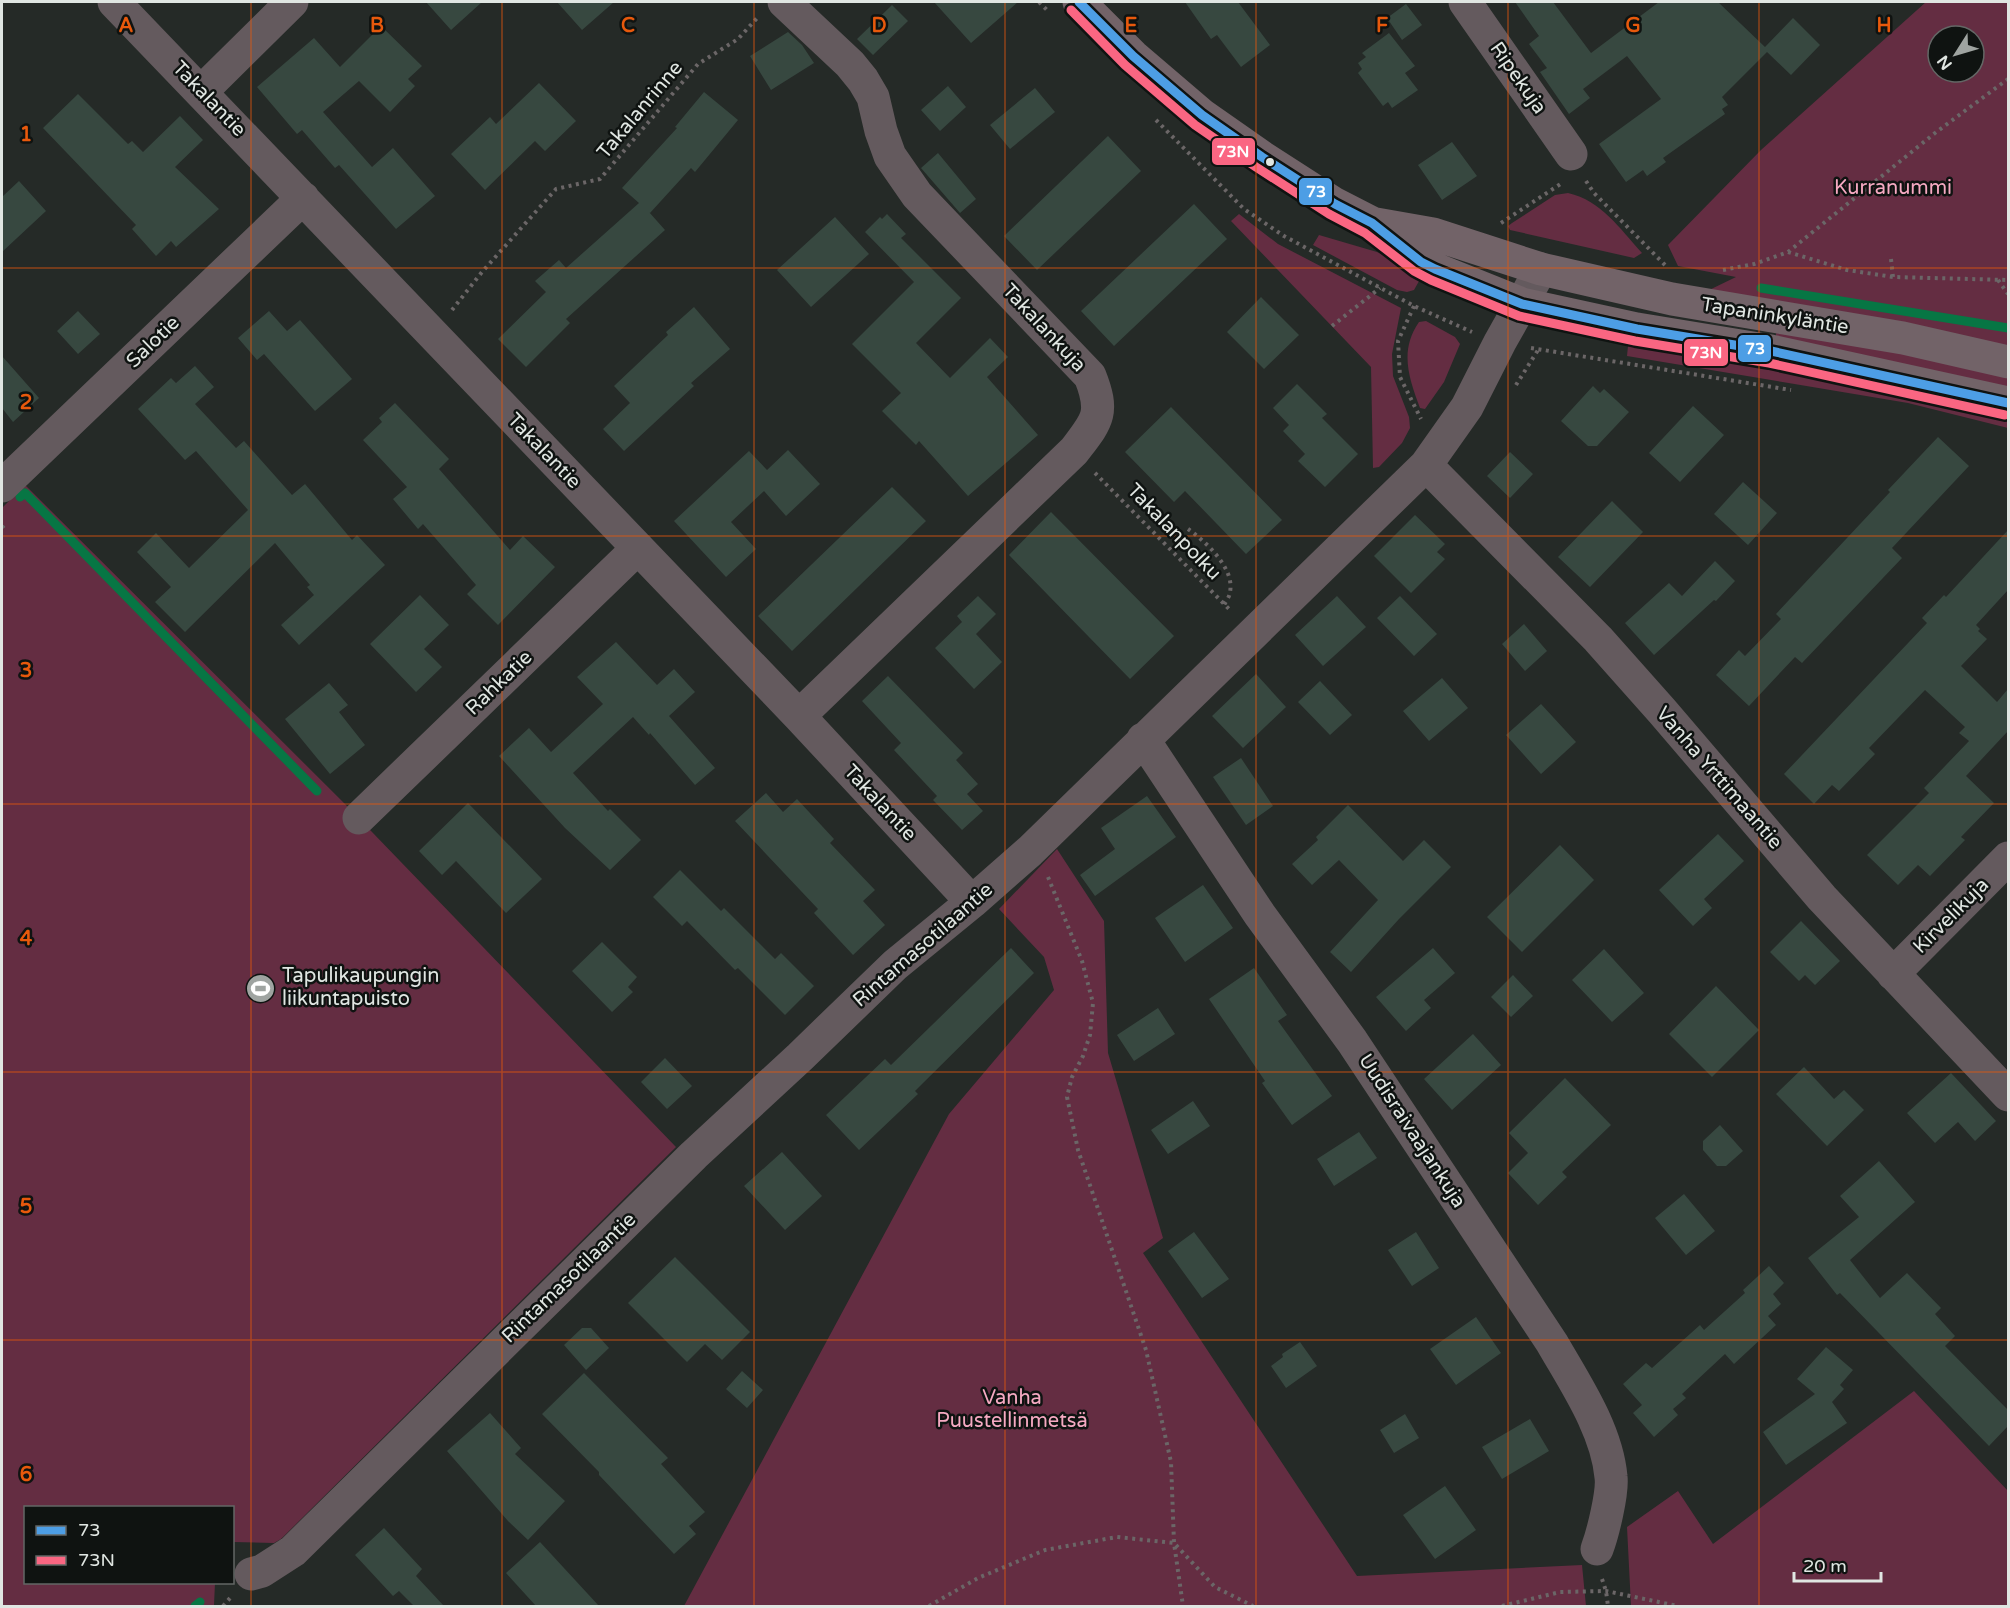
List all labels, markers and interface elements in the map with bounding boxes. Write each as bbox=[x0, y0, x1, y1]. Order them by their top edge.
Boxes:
text: A bbox=[119, 14, 134, 38]
text: B bbox=[370, 14, 384, 38]
text: C bbox=[621, 14, 635, 38]
text: D bbox=[871, 14, 887, 38]
text: E bbox=[1125, 14, 1138, 38]
text: F bbox=[1376, 14, 1388, 38]
text: G bbox=[1625, 14, 1641, 38]
text: H bbox=[1876, 14, 1892, 38]
north arrow bbox=[1926, 24, 1986, 84]
street label: Ripekuja bbox=[1484, 37, 1552, 119]
text: N bbox=[1933, 51, 1957, 74]
street label: Takalantie bbox=[167, 56, 251, 142]
street label: Takalanrinne bbox=[592, 56, 688, 164]
text: 1 bbox=[20, 123, 32, 147]
line badge: 73N bbox=[1211, 137, 1256, 166]
text: 73N bbox=[1217, 142, 1249, 162]
unlabelled marker bbox=[1264, 156, 1276, 168]
park label: Kurranummi bbox=[1834, 176, 1952, 200]
line badge: 73 bbox=[1298, 177, 1333, 206]
text: 73 bbox=[1306, 182, 1326, 202]
street label: Takalankuja bbox=[997, 279, 1091, 377]
street label: Tapaninkyläntie bbox=[1700, 293, 1850, 339]
street label: Salotie bbox=[121, 311, 185, 373]
line badge: 73 bbox=[1737, 334, 1772, 363]
line badge: 73N bbox=[1683, 338, 1729, 367]
text: 73 bbox=[1745, 339, 1765, 359]
text: 73N bbox=[1690, 343, 1722, 363]
text: 2 bbox=[20, 391, 32, 415]
street label: Takalantie bbox=[502, 408, 586, 494]
street label: Takalanpolku bbox=[1122, 479, 1226, 585]
street label: Rahkatie bbox=[461, 645, 537, 721]
text: 3 bbox=[20, 659, 32, 683]
street label: Vanha Yrttimaantie bbox=[1651, 702, 1787, 854]
street label: Takalantie bbox=[839, 760, 921, 846]
street label: Kirvelikuja bbox=[1908, 873, 1994, 959]
street label: Rintamasotilaantie bbox=[848, 878, 998, 1012]
text: 4 bbox=[20, 927, 33, 951]
place label: Tapulikaupungin liikuntapuisto bbox=[282, 964, 439, 1011]
sports icon: Tapulikaupungin liikuntapuisto bbox=[245, 972, 277, 1004]
street label: Uudisraivaajankuja bbox=[1353, 1049, 1471, 1213]
text: 5 bbox=[20, 1195, 32, 1219]
street label: Rintamasotilaantie bbox=[497, 1208, 641, 1348]
park label: Vanha Puustellinmetsä bbox=[936, 1386, 1088, 1433]
text: 6 bbox=[20, 1463, 32, 1487]
legend bbox=[24, 1506, 234, 1584]
text: 73 bbox=[78, 1519, 101, 1541]
scale bar bbox=[1794, 1545, 1881, 1583]
text: 73N bbox=[78, 1549, 115, 1571]
text: 20 m bbox=[1803, 1555, 1847, 1577]

